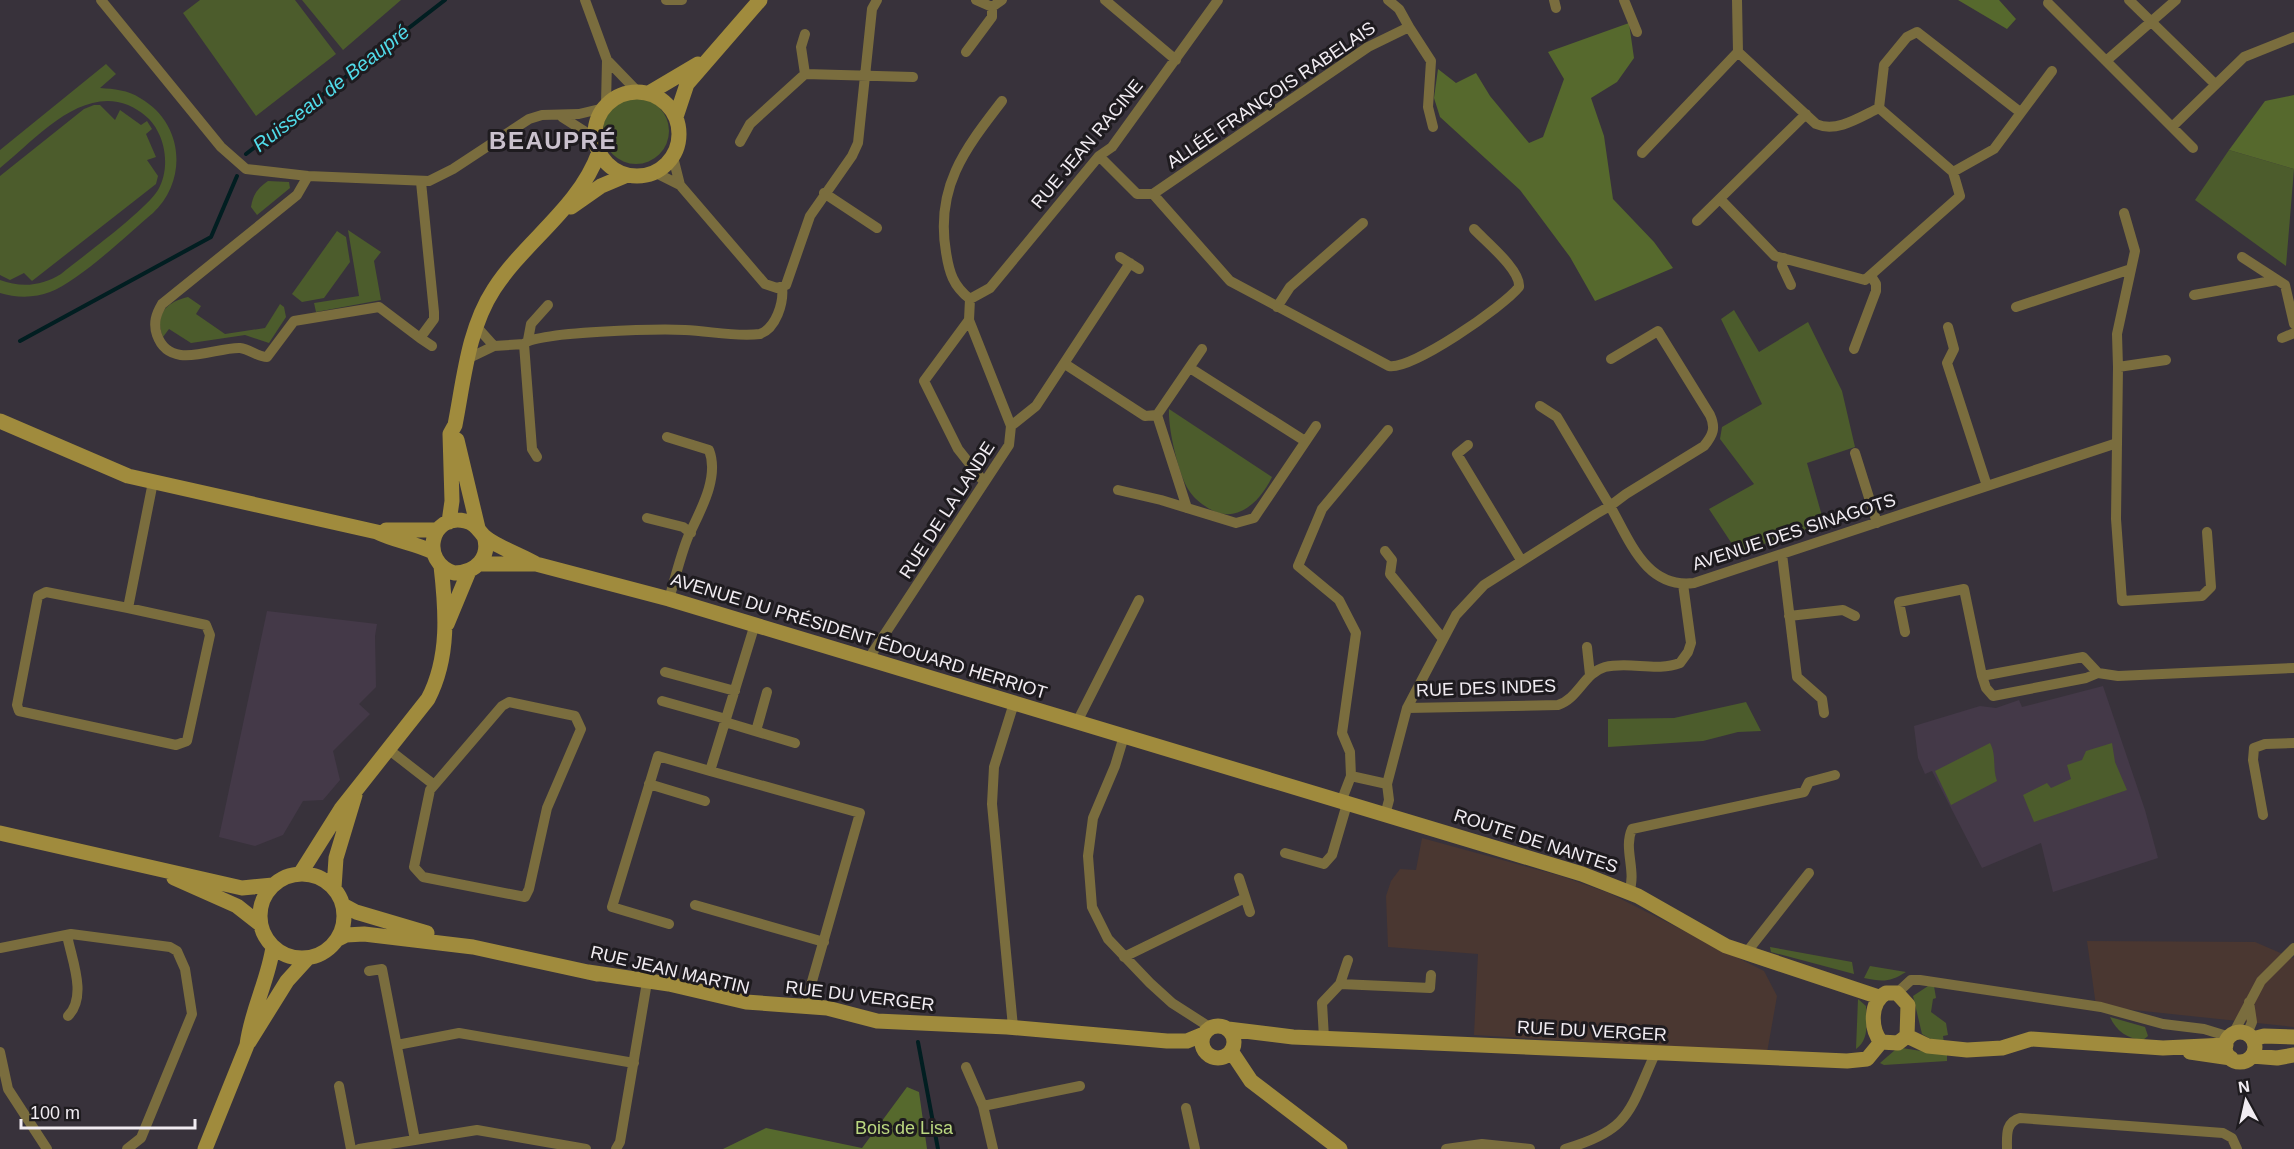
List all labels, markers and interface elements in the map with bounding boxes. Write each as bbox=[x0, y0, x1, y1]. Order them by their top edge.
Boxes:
street label: ALLÉE FRANÇOIS RABELAIS bbox=[1163, 18, 1379, 172]
water label: Ruisseau de Beaupré bbox=[248, 20, 414, 156]
street label: RUE JEAN RACINE bbox=[1027, 76, 1147, 212]
district label: BEAUPRÉ bbox=[489, 127, 617, 154]
street label: RUE DE LA LANDE bbox=[895, 438, 999, 582]
street label: AVENUE DES SINAGOTS bbox=[1690, 490, 1898, 574]
street label: AVENUE DU PRÉSIDENT ÉDOUARD HERRIOT bbox=[668, 569, 1050, 703]
street label: RUE DES INDES bbox=[1416, 676, 1556, 700]
street label: ROUTE DE NANTES bbox=[1452, 805, 1620, 877]
street label: RUE JEAN MARTIN bbox=[588, 942, 752, 998]
street label: RUE DU VERGER bbox=[784, 977, 936, 1015]
street label: RUE DU VERGER bbox=[1517, 1017, 1667, 1045]
north arrow bbox=[2216, 1071, 2276, 1131]
text: N bbox=[2237, 1077, 2251, 1096]
scale bar bbox=[21, 1092, 195, 1130]
text: 100 m bbox=[30, 1103, 80, 1123]
park label: Bois de Lisa bbox=[855, 1118, 954, 1138]

